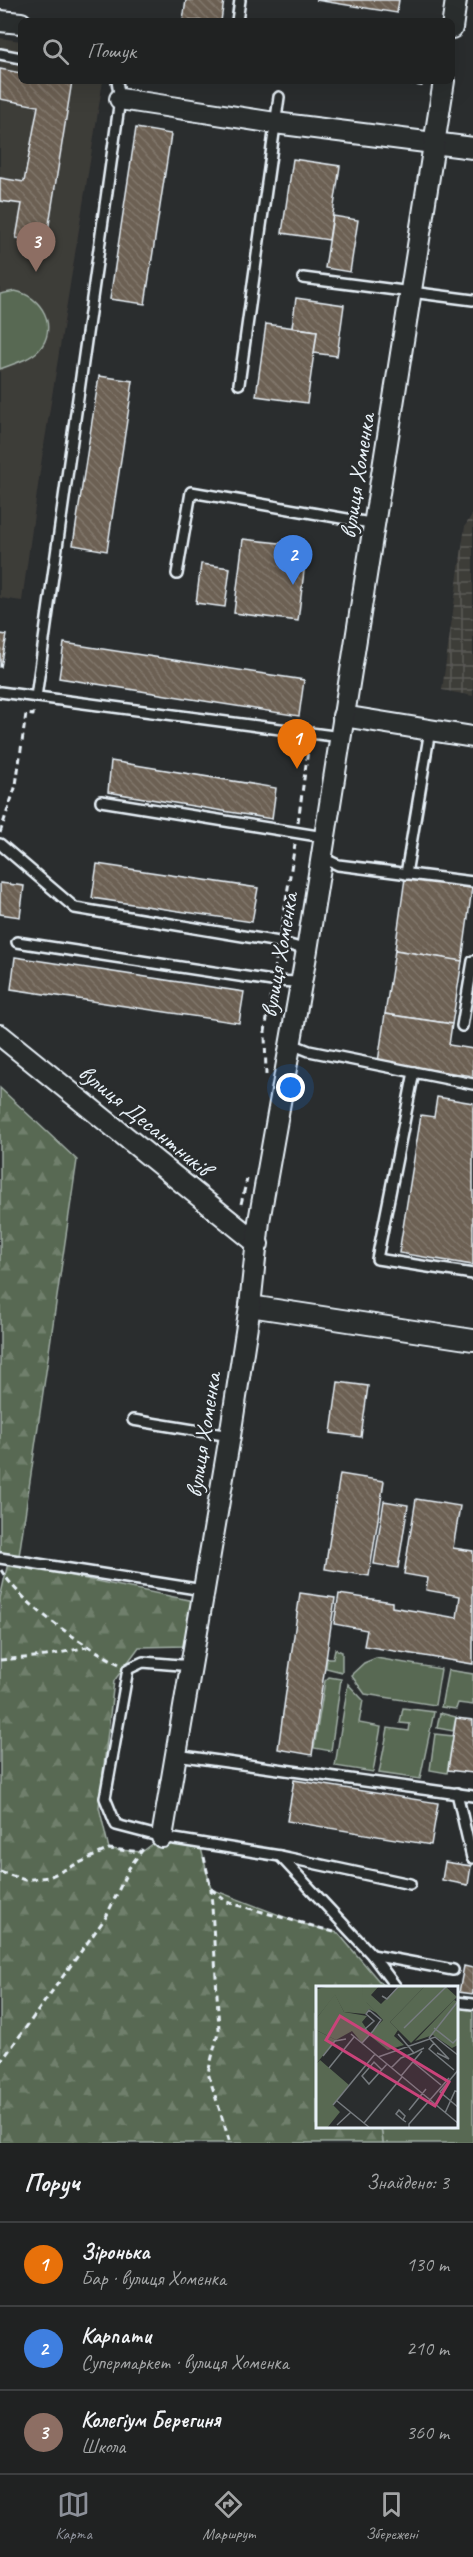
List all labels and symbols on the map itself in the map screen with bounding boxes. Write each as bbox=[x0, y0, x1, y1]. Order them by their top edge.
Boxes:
pin: 3 bbox=[16, 222, 56, 272]
street label: вулиця Хоменка bbox=[332, 409, 382, 541]
pin: 2 bbox=[274, 536, 312, 585]
pin: 1 bbox=[278, 720, 316, 769]
street label: вулиця Хоменка bbox=[253, 888, 305, 1020]
street label: вулиця Десантників bbox=[73, 1057, 222, 1186]
your location bbox=[276, 1073, 305, 1102]
street label: вулиця Хоменка bbox=[178, 1368, 228, 1500]
inset map bbox=[316, 1986, 458, 2128]

